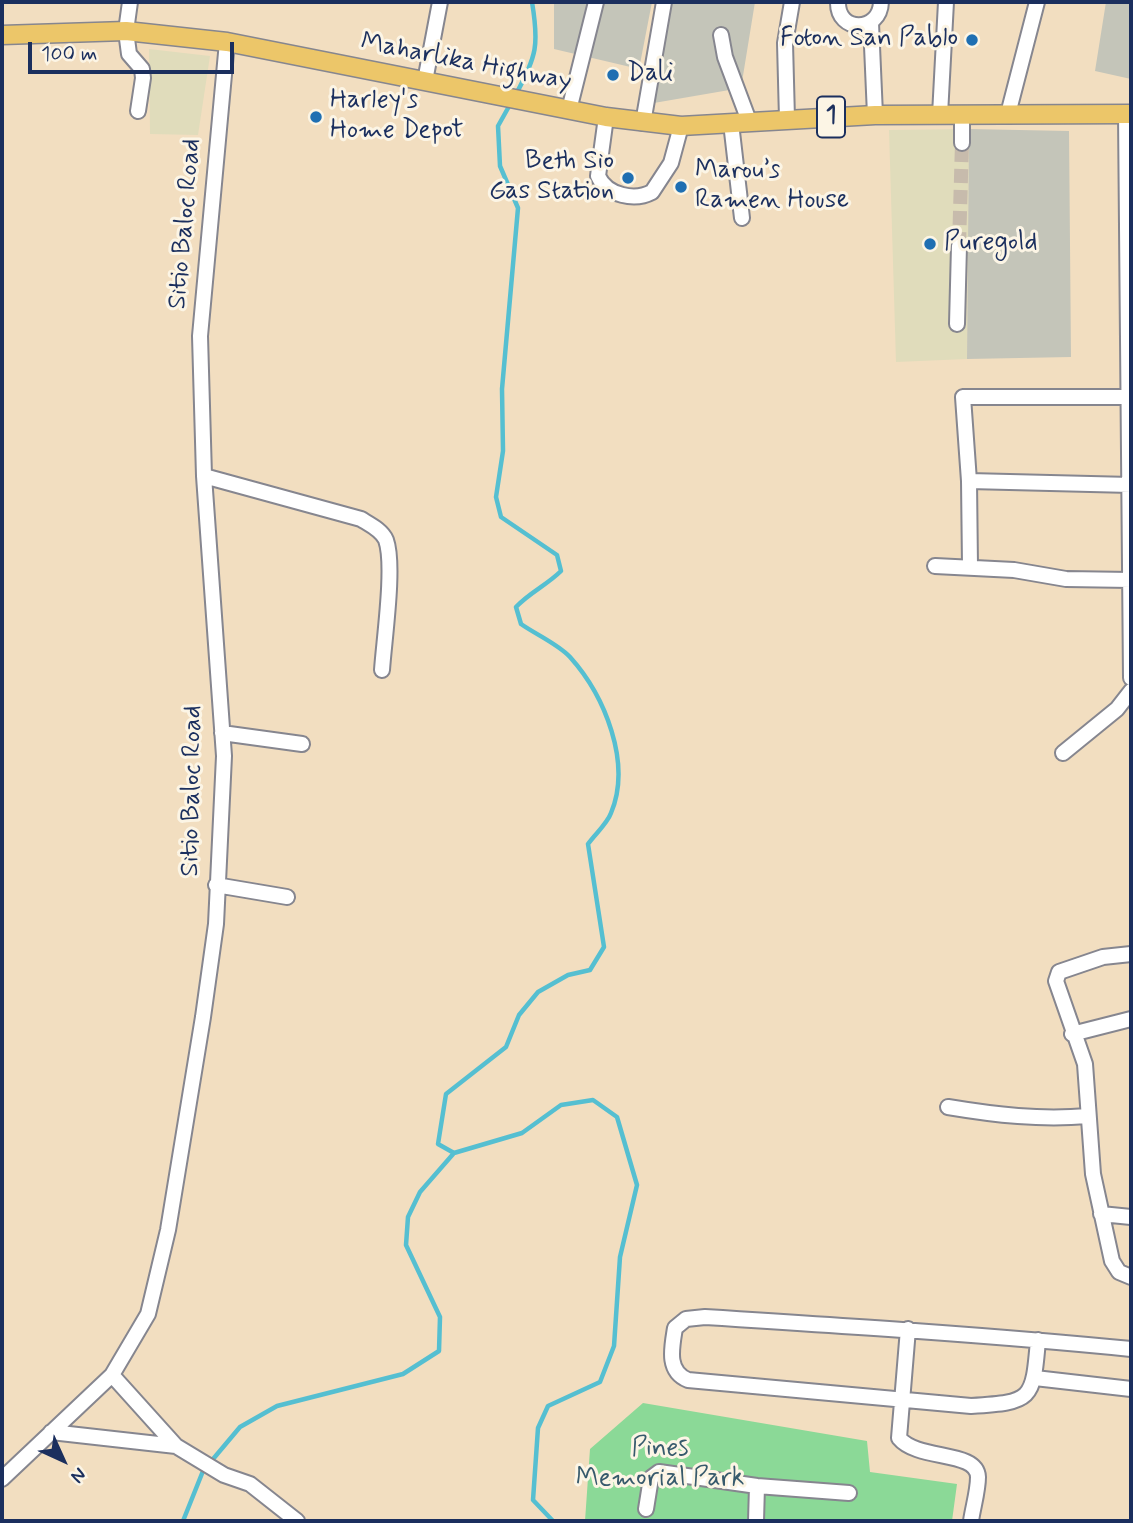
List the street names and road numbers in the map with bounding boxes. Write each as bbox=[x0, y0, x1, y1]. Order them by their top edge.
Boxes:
street label: Maharlika Highway bbox=[358, 27, 574, 99]
road number: 1 bbox=[817, 96, 845, 138]
street label: Sitio Baloc Road bbox=[163, 137, 209, 311]
street label: Sitio Baloc Road bbox=[176, 705, 210, 877]

